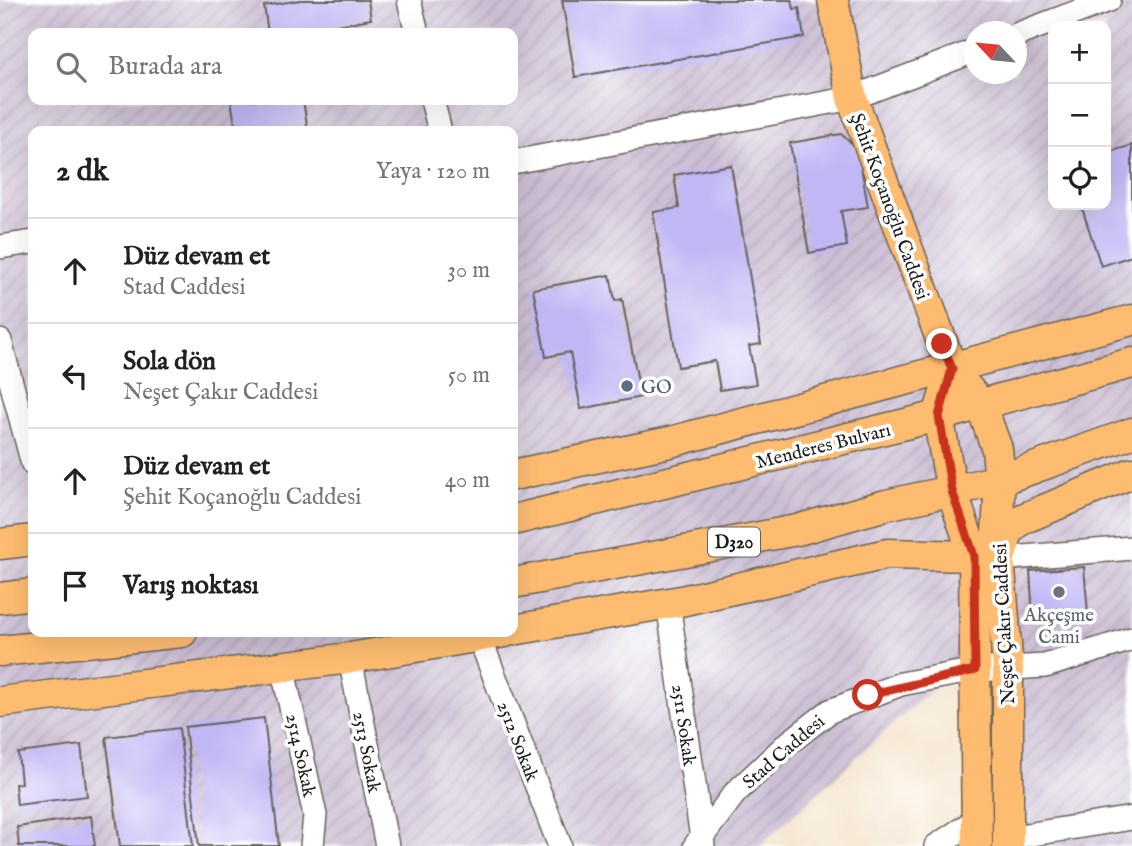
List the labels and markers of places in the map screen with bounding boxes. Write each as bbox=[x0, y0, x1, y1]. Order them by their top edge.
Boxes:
place label: GO bbox=[641, 376, 672, 400]
marker: GO bbox=[619, 378, 635, 394]
marker: Akçeşme Cami bbox=[1051, 584, 1067, 600]
place label: Akçeşme Cami bbox=[1023, 604, 1094, 650]

